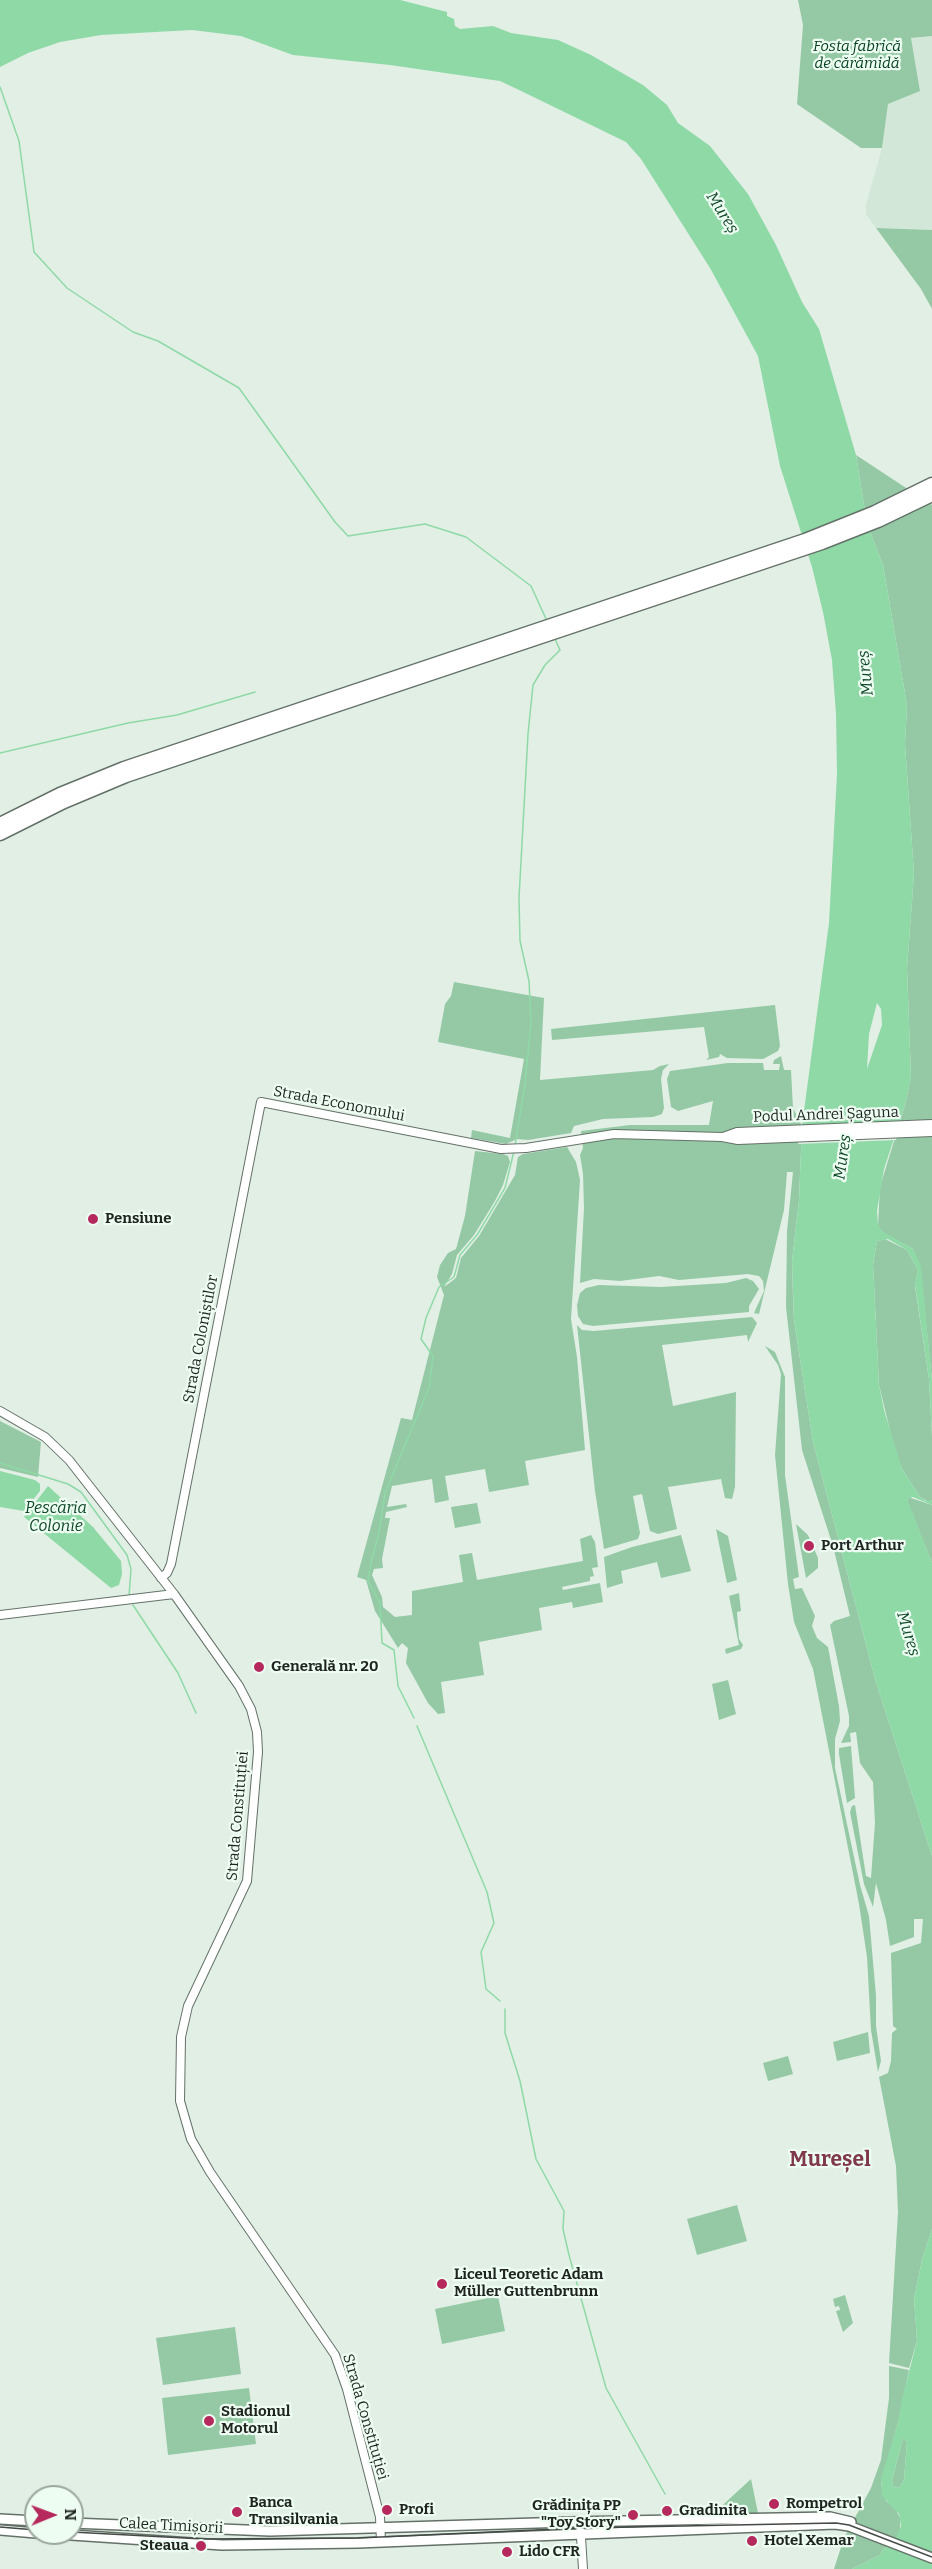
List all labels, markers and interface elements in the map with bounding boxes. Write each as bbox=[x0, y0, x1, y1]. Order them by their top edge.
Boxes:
park label: Fosta fabrică de cărămidă bbox=[813, 38, 901, 73]
water label: Mureș bbox=[702, 189, 742, 237]
water label: Mureș bbox=[854, 649, 878, 697]
street label: Strada Economului bbox=[272, 1082, 406, 1126]
street label: Podul Andrei Șaguna bbox=[753, 1103, 899, 1127]
water label: Mureș bbox=[830, 1133, 856, 1181]
place label: Pensiune bbox=[105, 1210, 171, 1228]
marker: Pensiune bbox=[86, 1212, 100, 1226]
street label: Strada Coloniștilor bbox=[180, 1273, 222, 1405]
water label: Pescăria Colonie bbox=[25, 1499, 87, 1537]
place label: Port Arthur bbox=[821, 1537, 904, 1555]
marker: Port Arthur bbox=[802, 1539, 816, 1553]
water label: Mureș bbox=[892, 1609, 924, 1659]
place label: Generală nr. 20 bbox=[271, 1658, 378, 1676]
marker: Generală nr. 20 bbox=[252, 1660, 266, 1674]
street label: Strada Constituției bbox=[223, 1750, 253, 1882]
district label: Mureșel bbox=[789, 2147, 871, 2173]
place label: Liceul Teoretic Adam Müller Guttenbrunn bbox=[454, 2266, 603, 2301]
marker: Liceul Teoretic Adam Müller Guttenbrunn bbox=[435, 2277, 449, 2291]
street label: Strada Constituției bbox=[338, 2352, 392, 2482]
place label: Stadionul Motorul bbox=[221, 2403, 290, 2438]
marker: Stadionul Motorul bbox=[202, 2414, 216, 2428]
north arrow bbox=[24, 2485, 84, 2545]
place label: Banca Transilvania bbox=[249, 2494, 338, 2529]
place label: Rompetrol bbox=[786, 2495, 862, 2513]
place label: Grădinița PP "Toy Story" bbox=[532, 2497, 621, 2532]
marker: Rompetrol bbox=[767, 2497, 781, 2511]
place label: Profi bbox=[399, 2501, 434, 2519]
place label: Gradinita bbox=[679, 2502, 747, 2520]
marker: Profi bbox=[380, 2503, 394, 2517]
marker: Gradinita bbox=[660, 2504, 674, 2518]
marker: Banca Transilvania bbox=[230, 2505, 244, 2519]
text: N bbox=[61, 2508, 80, 2521]
marker: Grădinița PP "Toy Story" bbox=[626, 2508, 640, 2522]
street label: Calea Timișorii bbox=[118, 2514, 224, 2538]
place label: Hotel Xemar bbox=[764, 2532, 854, 2550]
marker: Hotel Xemar bbox=[745, 2534, 759, 2548]
place label: Steaua bbox=[140, 2537, 189, 2555]
marker: Steaua bbox=[194, 2539, 208, 2553]
place label: Lido CFR bbox=[519, 2543, 580, 2561]
marker: Lido CFR bbox=[500, 2545, 514, 2559]

